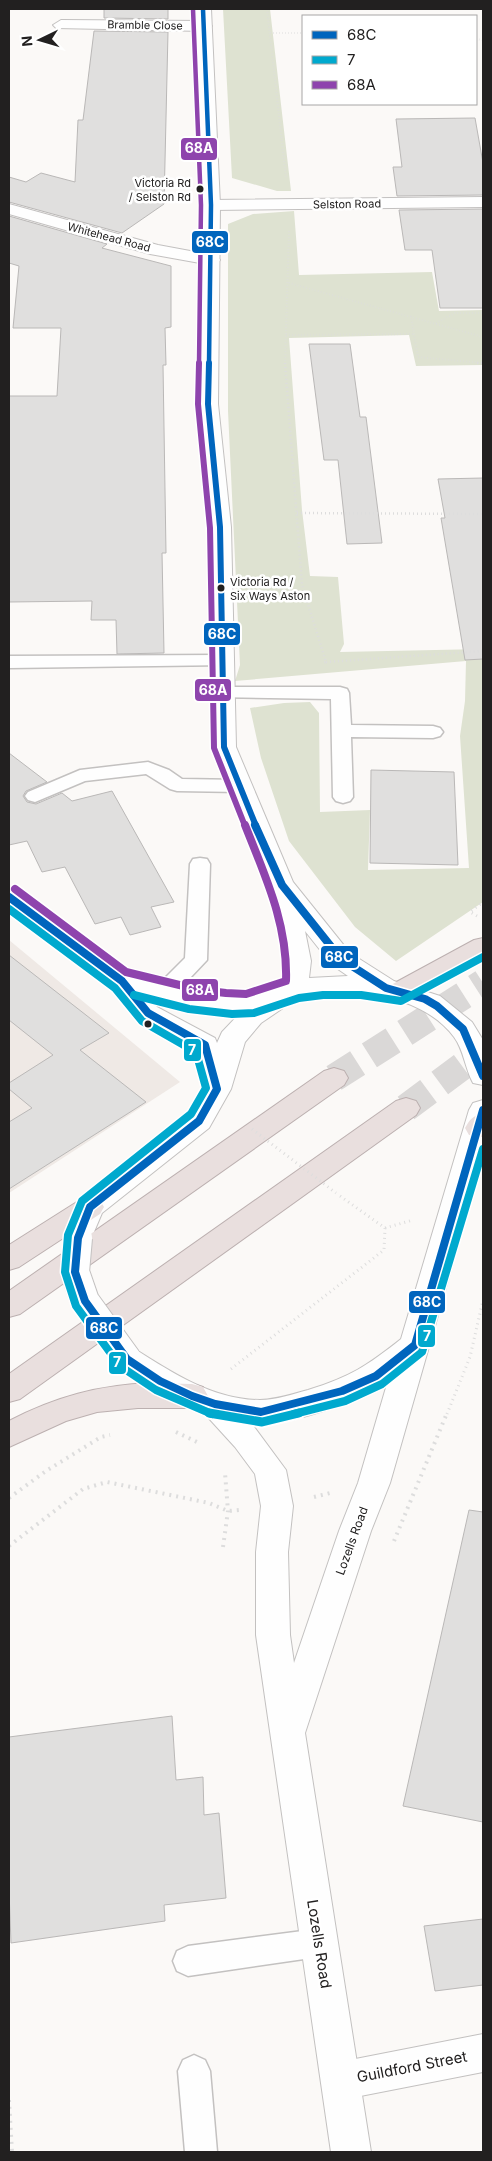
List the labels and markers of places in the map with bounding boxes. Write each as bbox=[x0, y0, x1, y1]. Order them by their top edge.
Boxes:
place label: Victoria Rd / Selston Rd bbox=[129, 176, 191, 204]
marker: Victoria Rd / Selston Rd bbox=[195, 184, 205, 194]
place label: Victoria Rd / Six Ways Aston bbox=[230, 575, 310, 603]
marker: Victoria Rd / Six Ways Aston bbox=[216, 583, 226, 593]
unlabelled marker bbox=[143, 1019, 153, 1029]

